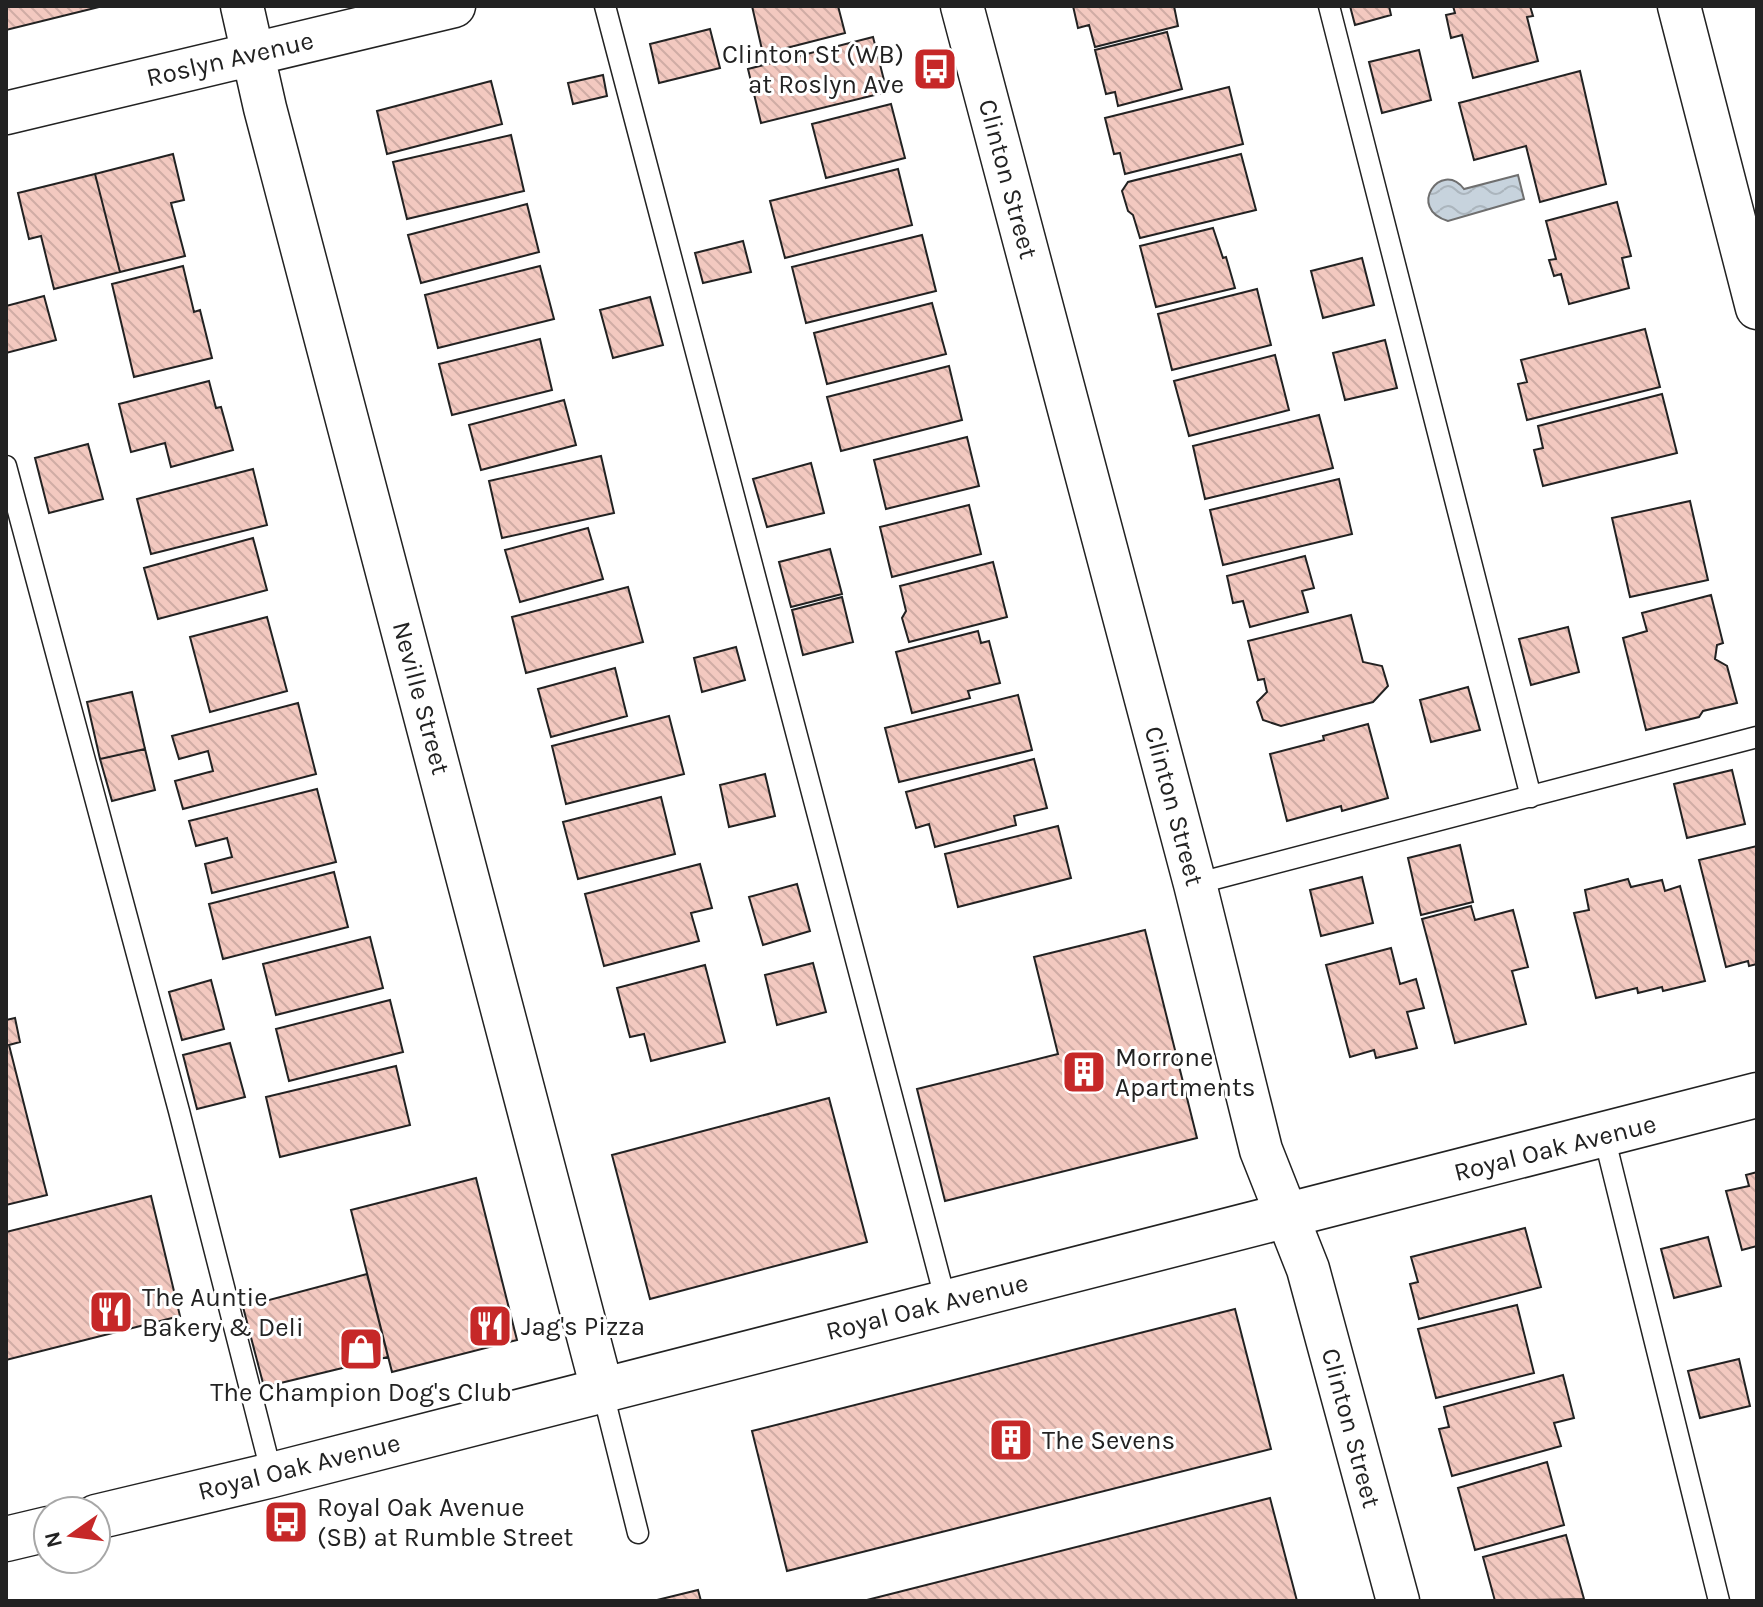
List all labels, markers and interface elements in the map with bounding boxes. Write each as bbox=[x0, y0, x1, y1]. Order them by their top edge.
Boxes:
street label: Roslyn Avenue bbox=[143, 25, 317, 93]
place label: Clinton St (WB) at Roslyn Ave bbox=[722, 39, 904, 100]
bus stop icon: Clinton St (WB) at Roslyn Ave bbox=[911, 45, 959, 93]
street label: Clinton Street bbox=[972, 96, 1044, 262]
street label: Neville Street bbox=[386, 618, 456, 778]
street label: Clinton Street bbox=[1138, 723, 1210, 889]
place label: Morrone Apartments bbox=[1115, 1042, 1255, 1103]
building icon: Morrone Apartments bbox=[1060, 1048, 1108, 1096]
street label: Royal Oak Avenue bbox=[1451, 1108, 1659, 1188]
street label: Royal Oak Avenue bbox=[823, 1267, 1031, 1347]
place label: The Auntie Bakery & Deli bbox=[142, 1282, 304, 1343]
restaurant icon: The Auntie Bakery & Deli bbox=[87, 1288, 135, 1336]
restaurant icon: Jag's Pizza bbox=[466, 1302, 514, 1350]
place label: Jag's Pizza bbox=[521, 1311, 645, 1342]
shop icon: The Champion Dog's Club bbox=[337, 1325, 385, 1373]
street label: Clinton Street bbox=[1315, 1345, 1387, 1511]
place label: The Champion Dog's Club bbox=[210, 1377, 512, 1408]
building icon: The Sevens bbox=[987, 1416, 1035, 1464]
place label: The Sevens bbox=[1042, 1425, 1175, 1456]
street label: Royal Oak Avenue bbox=[195, 1427, 403, 1507]
place label: Royal Oak Avenue (SB) at Rumble Street bbox=[317, 1492, 574, 1553]
north arrow bbox=[32, 1495, 112, 1575]
bus stop icon: Royal Oak Avenue (SB) at Rumble Street bbox=[262, 1498, 310, 1546]
text: N bbox=[39, 1529, 68, 1550]

